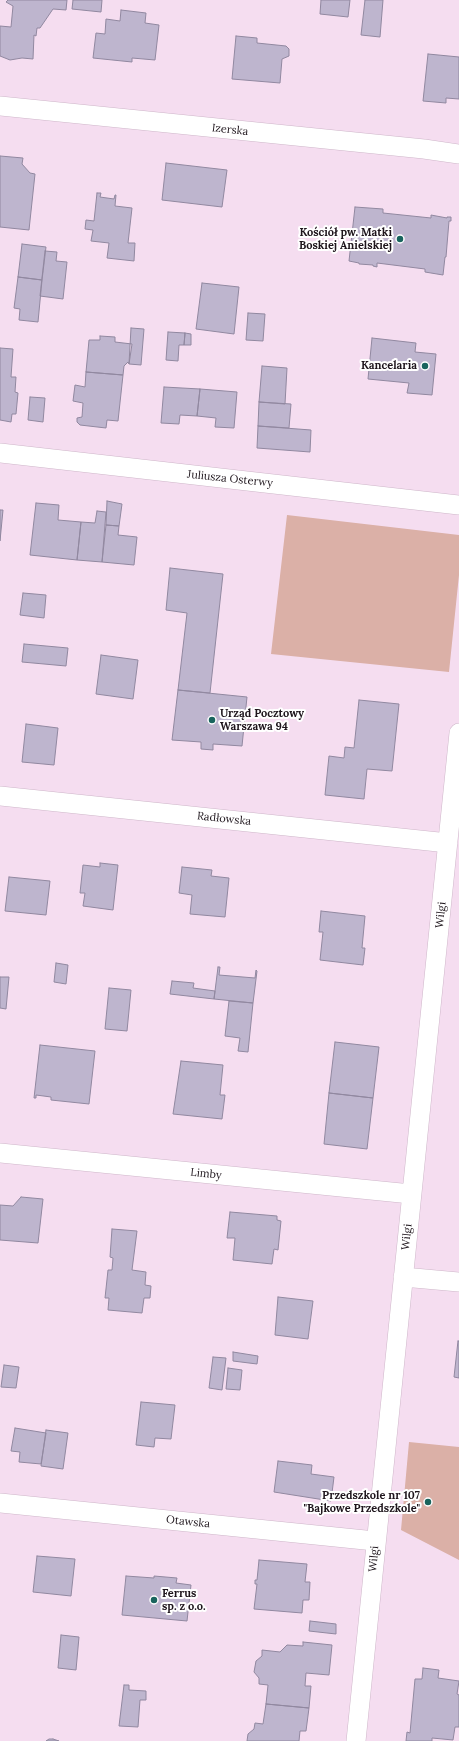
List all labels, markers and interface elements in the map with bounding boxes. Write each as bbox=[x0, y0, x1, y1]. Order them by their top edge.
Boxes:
street label: Izerska bbox=[211, 122, 249, 138]
place label: Kościół pw. Matki Boskiej Anielskiej bbox=[299, 226, 392, 252]
marker: Kościół pw. Matki Boskiej Anielskiej bbox=[395, 234, 405, 244]
place label: Kancelaria bbox=[361, 359, 417, 373]
marker: Kancelaria bbox=[420, 361, 430, 371]
street label: Juliusza Osterwy bbox=[186, 468, 274, 490]
place label: Urząd Pocztowy Warszawa 94 bbox=[220, 707, 304, 733]
marker: Urząd Pocztowy Warszawa 94 bbox=[207, 715, 217, 725]
street label: Radłowska bbox=[196, 810, 252, 828]
street label: Wilgi bbox=[433, 901, 449, 929]
street label: Limby bbox=[190, 1166, 222, 1182]
street label: Wilgi bbox=[399, 1223, 415, 1251]
place label: Przedszkole nr 107 "Bajkowe Przedszkole" bbox=[303, 1489, 420, 1515]
marker: Przedszkole nr 107 "Bajkowe Przedszkole" bbox=[423, 1497, 433, 1507]
street label: Otawska bbox=[165, 1513, 211, 1531]
street label: Wilgi bbox=[366, 1545, 382, 1573]
place label: Ferrus sp. z o.o. bbox=[162, 1587, 206, 1613]
marker: Ferrus sp. z o.o. bbox=[149, 1595, 159, 1605]

